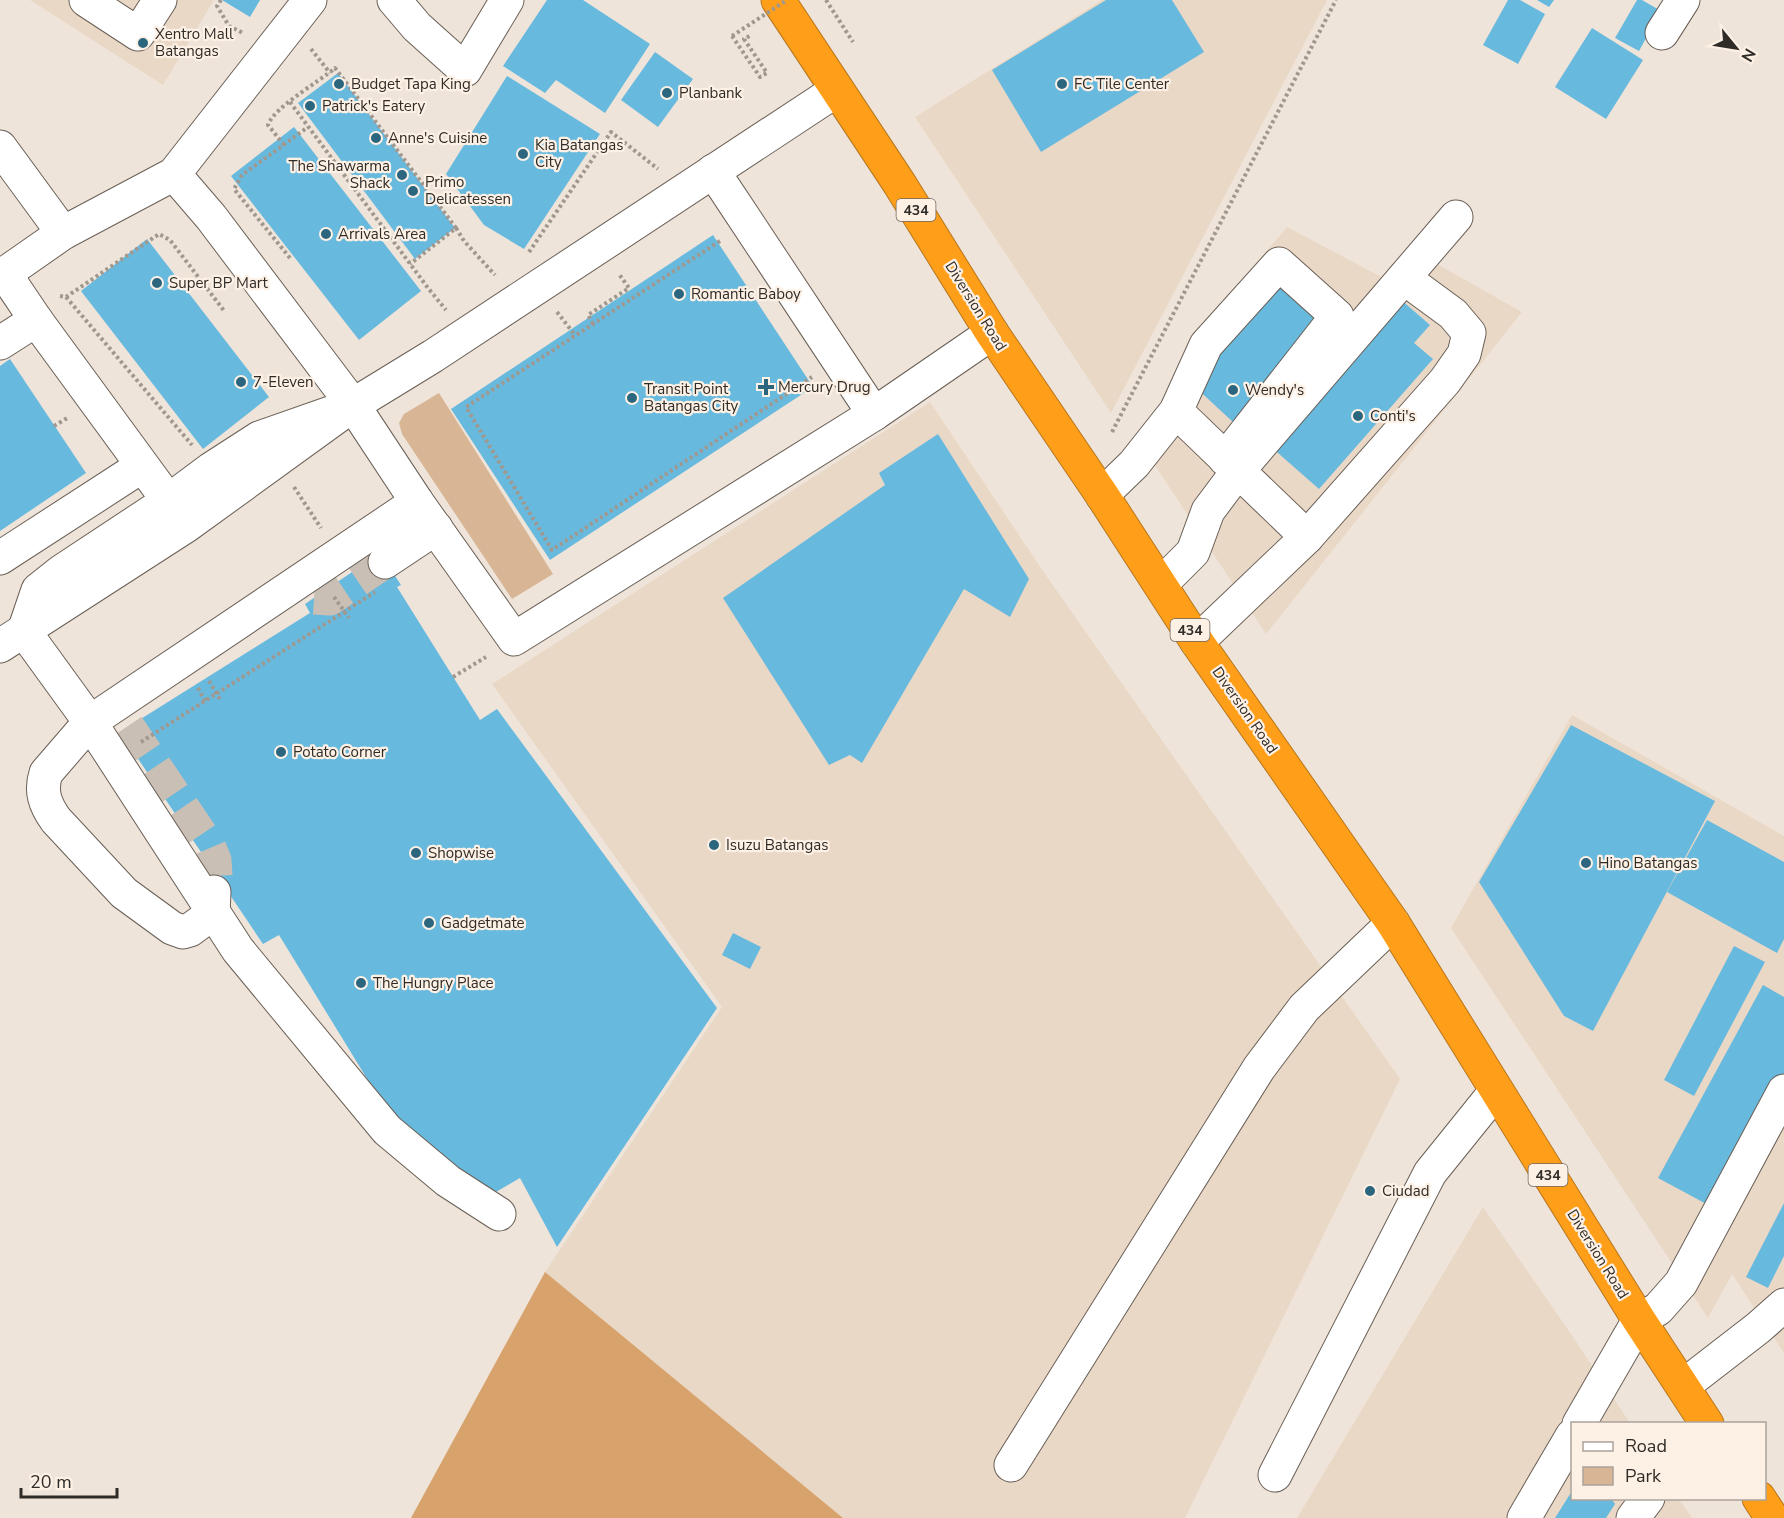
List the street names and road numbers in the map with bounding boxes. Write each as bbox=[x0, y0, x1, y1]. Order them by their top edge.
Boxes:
road number: 434 bbox=[896, 199, 936, 221]
street label: Diversion Road bbox=[941, 258, 1011, 354]
road number: 434 bbox=[1170, 619, 1210, 641]
street label: Diversion Road bbox=[1208, 663, 1282, 757]
road number: 434 bbox=[1528, 1164, 1568, 1186]
street label: Diversion Road bbox=[1563, 1206, 1633, 1302]

